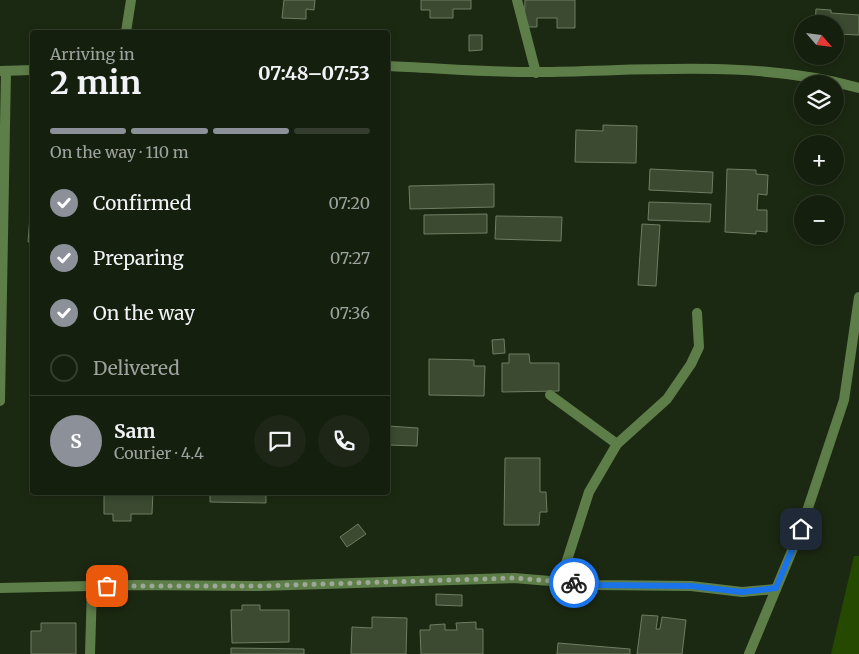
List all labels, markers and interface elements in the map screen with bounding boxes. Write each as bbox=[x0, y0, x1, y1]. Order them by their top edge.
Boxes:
north arrow bbox=[794, 15, 844, 65]
map controls bbox=[794, 15, 844, 245]
text: Arriving in bbox=[50, 44, 135, 64]
text: 07:48–07:53 bbox=[258, 61, 370, 85]
text: 2 min bbox=[50, 63, 141, 103]
button: layers bbox=[794, 75, 844, 125]
button: + bbox=[794, 135, 844, 185]
text: On the way · 110 m bbox=[50, 142, 189, 162]
icon: check bbox=[50, 189, 78, 217]
text: Confirmed bbox=[93, 191, 191, 215]
text: 07:20 bbox=[329, 193, 370, 213]
button: − bbox=[794, 195, 844, 245]
icon: check bbox=[50, 244, 78, 272]
text: Preparing bbox=[93, 246, 184, 270]
text: 07:27 bbox=[330, 248, 370, 268]
icon: check bbox=[50, 299, 78, 327]
text: On the way bbox=[93, 301, 195, 325]
text: 07:36 bbox=[330, 303, 370, 323]
text: Delivered bbox=[93, 356, 180, 380]
button: chat bbox=[254, 415, 306, 467]
button: phone bbox=[318, 415, 370, 467]
text: Sam bbox=[114, 419, 155, 443]
text: S bbox=[70, 429, 82, 453]
text: Courier · 4.4 bbox=[114, 443, 204, 463]
pin bbox=[780, 508, 822, 550]
icon: home bbox=[787, 515, 815, 543]
courier bbox=[549, 558, 599, 608]
pin bbox=[86, 565, 128, 607]
icon: bike bbox=[560, 569, 588, 597]
icon: bag bbox=[93, 572, 121, 600]

